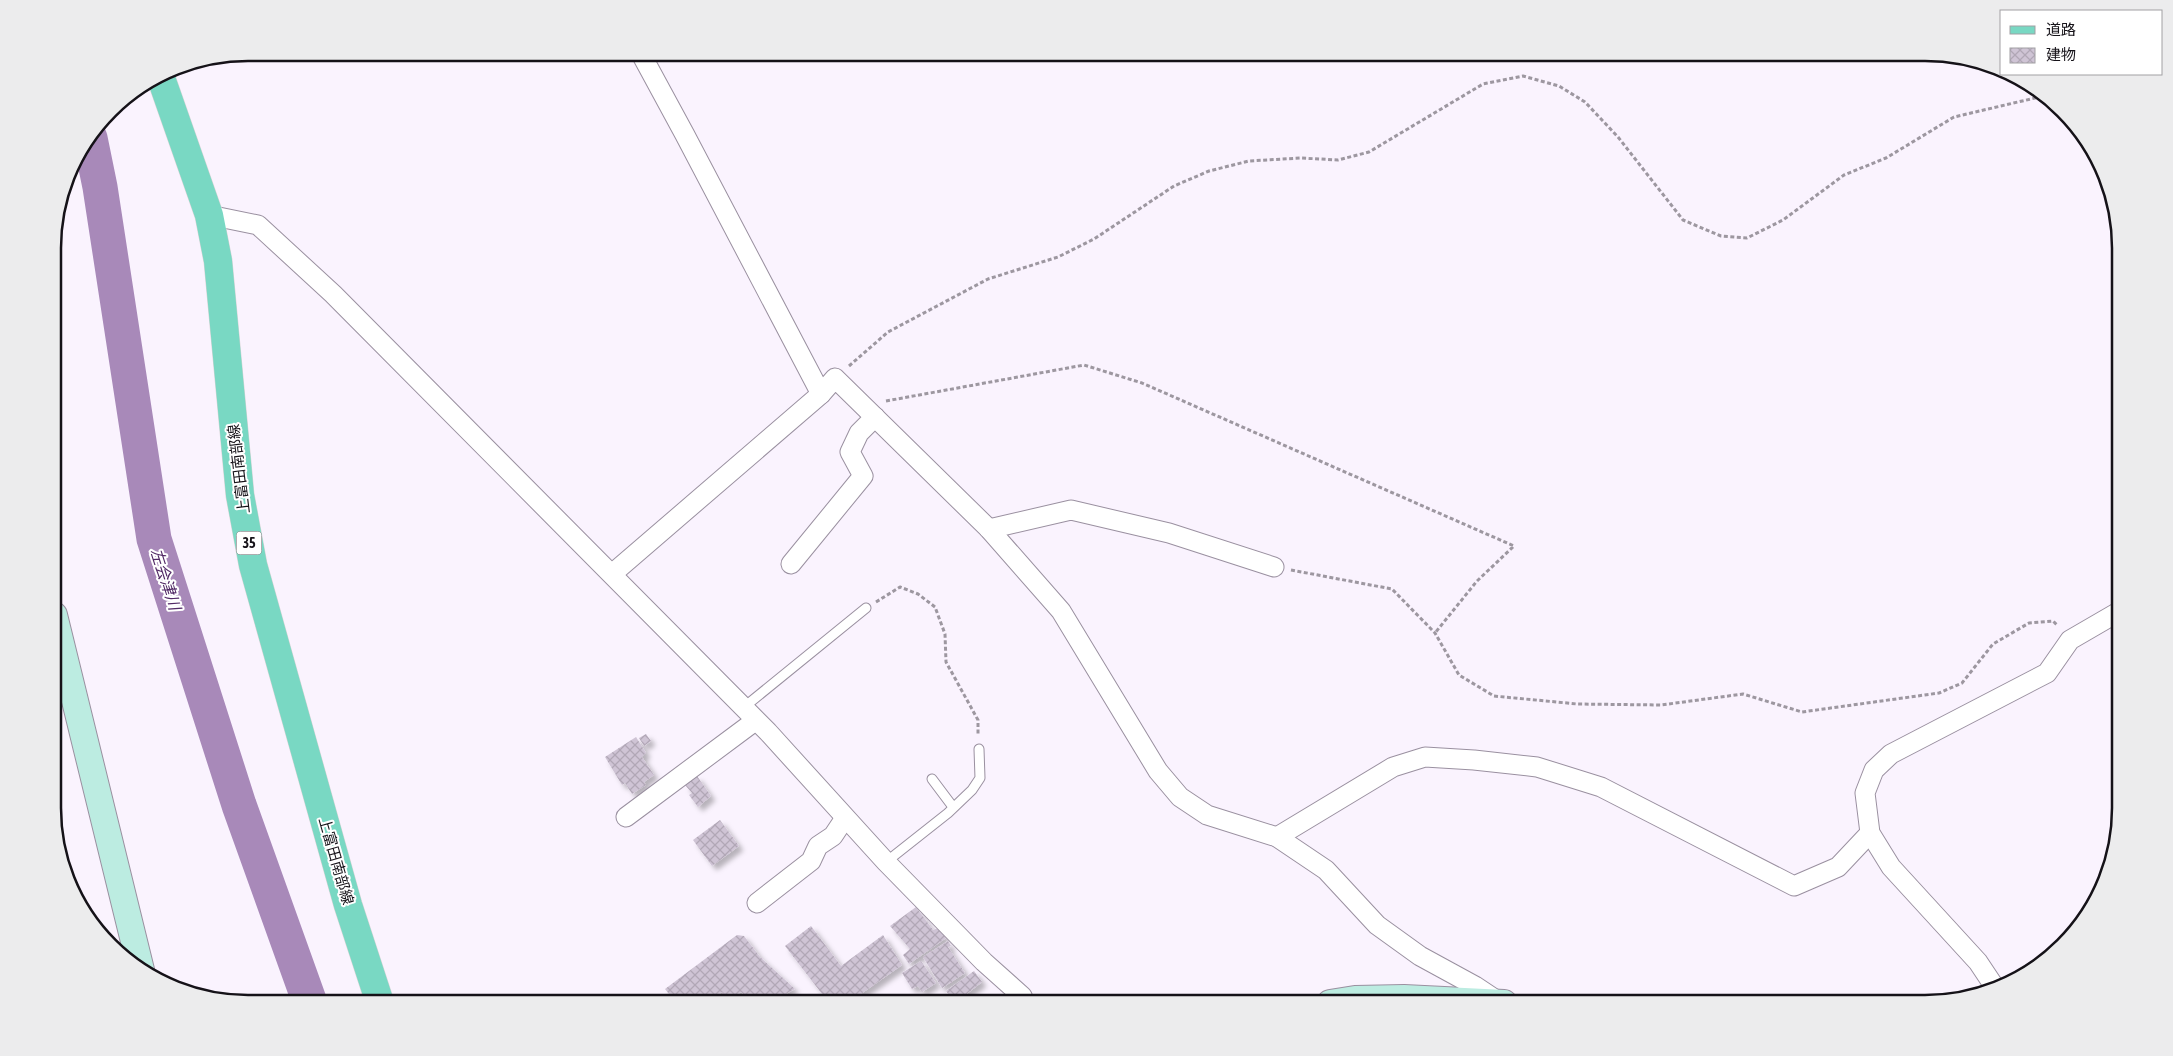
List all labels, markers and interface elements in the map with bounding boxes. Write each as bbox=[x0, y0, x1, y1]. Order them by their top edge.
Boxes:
legend bbox=[2000, 10, 2163, 75]
text: 道路 bbox=[2046, 21, 2076, 38]
text: 建物 bbox=[2046, 46, 2076, 63]
street label: 上富田南部線 bbox=[225, 423, 252, 515]
road number: 35 bbox=[236, 532, 262, 554]
water label: 左会津川 bbox=[148, 546, 185, 614]
street label: 上富田南部線 bbox=[316, 815, 357, 906]

